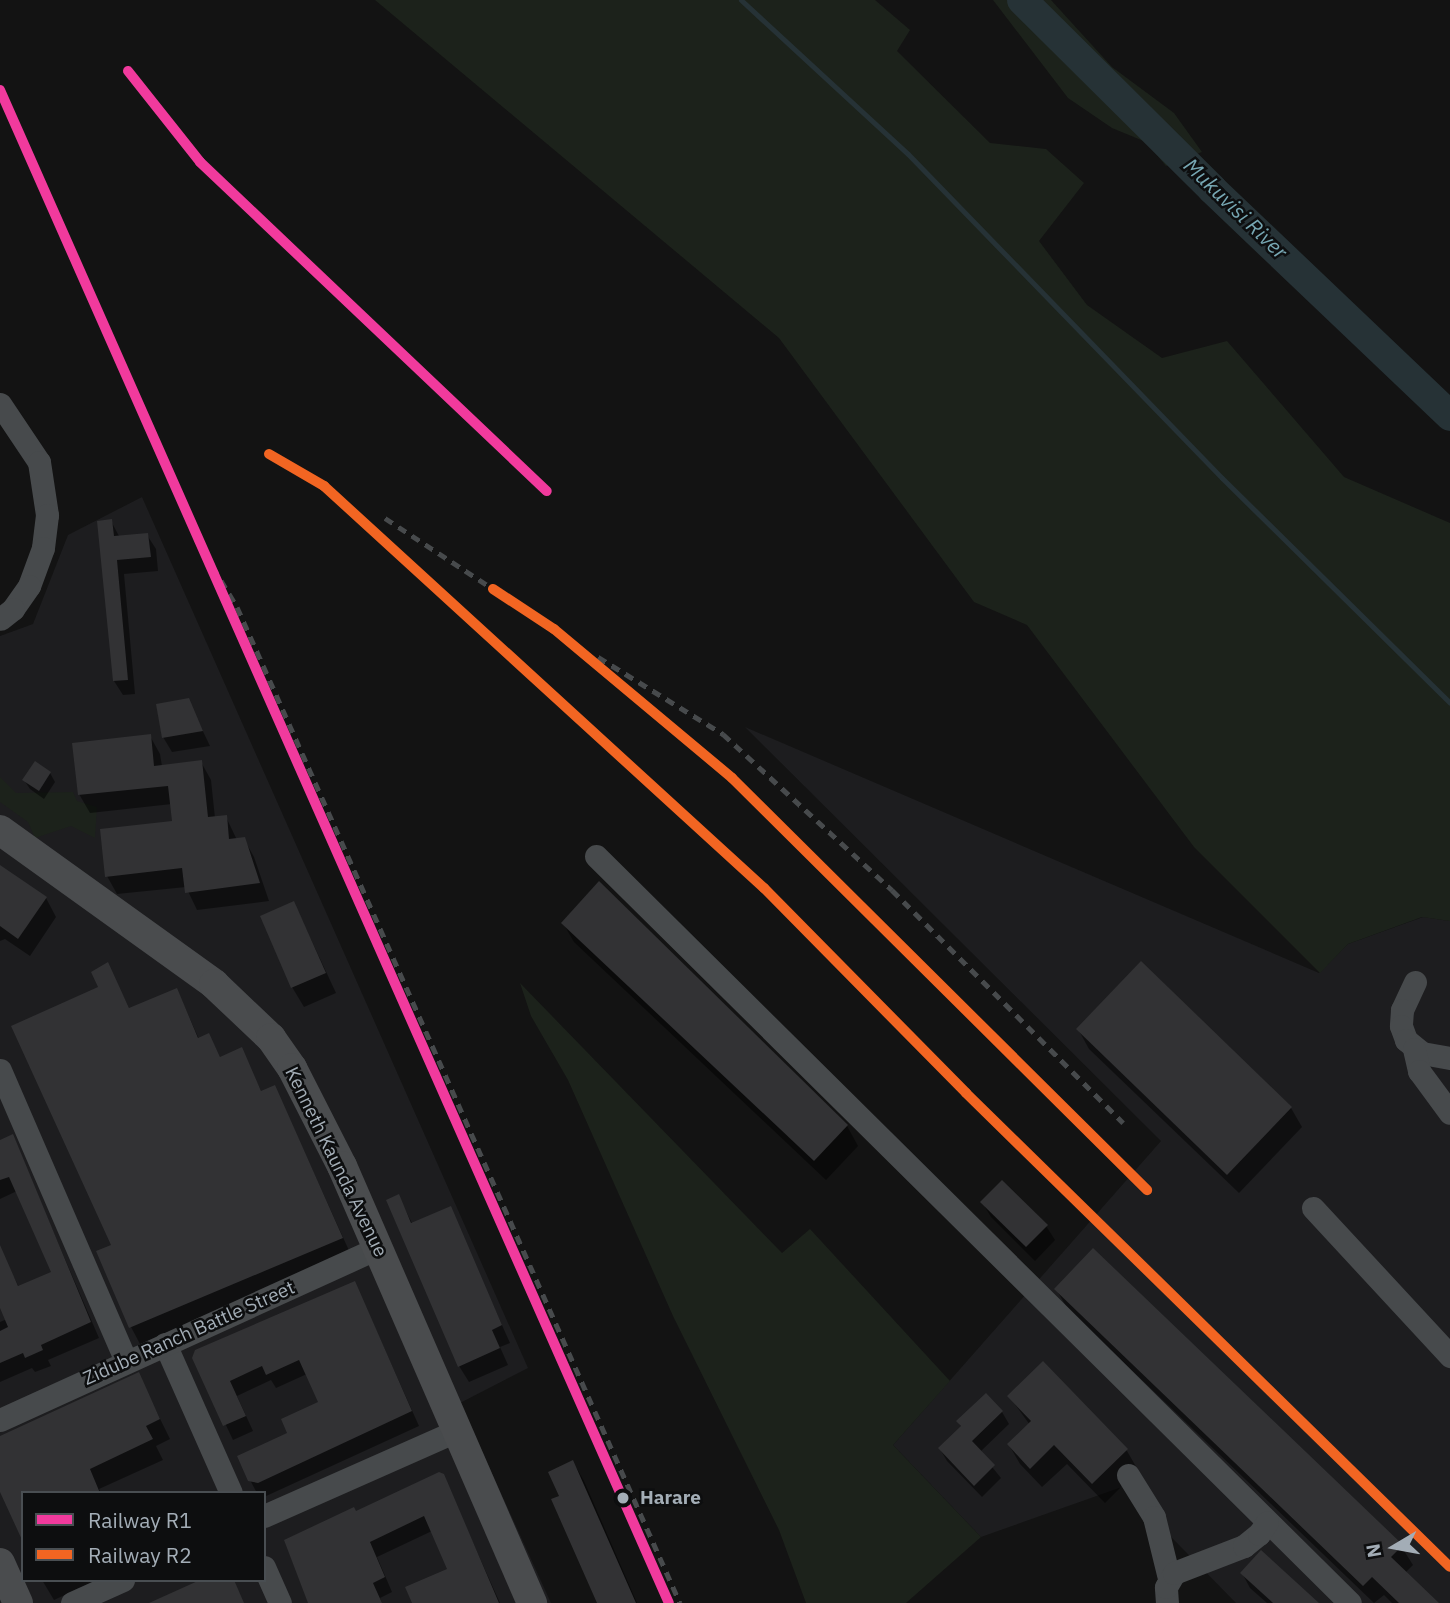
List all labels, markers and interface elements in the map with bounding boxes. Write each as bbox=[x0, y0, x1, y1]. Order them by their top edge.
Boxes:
water label: Mukuvisi River bbox=[1179, 152, 1293, 264]
street label: Kenneth Kaunda Avenue bbox=[280, 1063, 392, 1261]
street label: Zidube Ranch Battle Street bbox=[80, 1276, 298, 1390]
marker: Harare bbox=[612, 1487, 634, 1509]
place label: Harare bbox=[640, 1487, 701, 1509]
legend bbox=[21, 1491, 266, 1582]
text: Railway R1 bbox=[88, 1506, 192, 1534]
north arrow bbox=[1359, 1512, 1429, 1582]
text: Railway R2 bbox=[88, 1541, 192, 1569]
text: N bbox=[1360, 1542, 1386, 1560]

